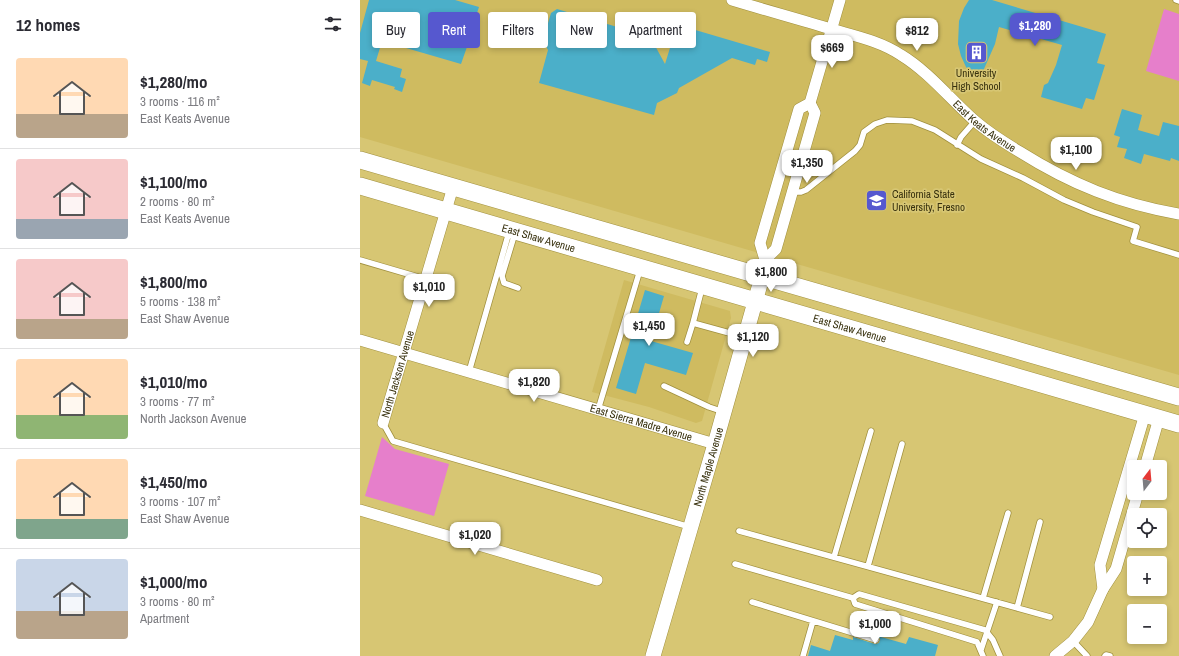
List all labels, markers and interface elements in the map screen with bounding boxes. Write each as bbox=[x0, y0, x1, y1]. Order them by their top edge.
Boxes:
chip: Buy bbox=[372, 12, 420, 48]
chip: Rent bbox=[428, 12, 480, 48]
chip: Filters bbox=[488, 12, 548, 48]
chip: New bbox=[556, 12, 607, 48]
chip: Apartment bbox=[615, 12, 696, 48]
text: 12 homes bbox=[16, 13, 80, 36]
icon: filters bbox=[322, 13, 344, 35]
pin: $1,280 bbox=[1002, 13, 1068, 47]
text: $1,280 bbox=[1019, 17, 1051, 34]
pin: $812 bbox=[893, 18, 941, 52]
text: $812 bbox=[905, 22, 929, 39]
pin: $669 bbox=[808, 35, 856, 69]
text: $669 bbox=[820, 39, 844, 56]
building icon: University High School bbox=[963, 40, 989, 66]
place label: University High School bbox=[951, 66, 1001, 93]
text: $1,280/mo bbox=[140, 70, 207, 93]
icon: home bbox=[48, 74, 96, 122]
text: 3 rooms · 116 m² bbox=[140, 93, 220, 110]
street label: East Keats Avenue bbox=[950, 97, 1019, 155]
text: East Keats Avenue bbox=[140, 110, 230, 127]
pin: $1,100 bbox=[1043, 137, 1109, 171]
text: $1,100 bbox=[1060, 141, 1092, 158]
pin: $1,350 bbox=[774, 150, 840, 184]
text: $1,350 bbox=[791, 154, 823, 171]
text: $1,100/mo bbox=[140, 170, 207, 193]
icon: home bbox=[48, 175, 96, 223]
school or university icon: California State University, Fresno bbox=[864, 187, 890, 213]
place label: California State University, Fresno bbox=[892, 187, 965, 214]
text: 2 rooms · 80 m² bbox=[140, 193, 215, 210]
text: East Keats Avenue bbox=[140, 210, 230, 227]
street label: East Shaw Avenue bbox=[500, 221, 577, 255]
pin: $1,800 bbox=[738, 259, 804, 293]
text: $1,800 bbox=[755, 263, 787, 280]
text: $1,800/mo bbox=[140, 270, 207, 293]
pin: $1,010 bbox=[396, 274, 462, 308]
icon: home bbox=[48, 275, 96, 323]
text: $1,010 bbox=[413, 278, 445, 295]
text: 5 rooms · 138 m² bbox=[140, 293, 221, 310]
text: East Shaw Avenue bbox=[140, 310, 229, 327]
street label: East Shaw Avenue bbox=[811, 311, 888, 346]
pin: $1,450 bbox=[616, 313, 682, 347]
text: $1,450 bbox=[633, 317, 665, 334]
pin: $1,120 bbox=[720, 324, 786, 358]
text: $1,120 bbox=[737, 328, 769, 345]
street label: North Jackson Avenue bbox=[378, 329, 417, 419]
pin: $1,820 bbox=[501, 369, 567, 403]
text: $1,010/mo bbox=[140, 370, 207, 393]
text: $1,820 bbox=[518, 373, 550, 390]
icon: home bbox=[48, 375, 96, 423]
text: 3 rooms · 77 m² bbox=[140, 393, 215, 410]
street label: East Sierra Madre Avenue bbox=[588, 401, 694, 444]
text: North Jackson Avenue bbox=[140, 410, 246, 427]
street label: North Maple Avenue bbox=[690, 426, 726, 508]
north arrow bbox=[1127, 460, 1167, 500]
map controls bbox=[1127, 460, 1167, 644]
text: $1,450/mo bbox=[140, 470, 207, 493]
icon: home bbox=[48, 475, 96, 523]
text: 3 rooms · 107 m² bbox=[140, 493, 221, 510]
button: locate bbox=[1127, 508, 1167, 548]
text: East Shaw Avenue bbox=[140, 510, 229, 527]
pin: $1,020 bbox=[442, 522, 508, 556]
text: $1,020 bbox=[459, 526, 491, 543]
button: + bbox=[1127, 556, 1167, 596]
text: $1,000/mo bbox=[140, 570, 207, 593]
icon: home bbox=[48, 575, 96, 623]
text: 3 rooms · 80 m² bbox=[140, 593, 215, 610]
button: − bbox=[1127, 604, 1167, 644]
text: Apartment bbox=[140, 610, 189, 627]
pin: $1,000 bbox=[842, 611, 908, 645]
text: $1,000 bbox=[859, 615, 891, 632]

